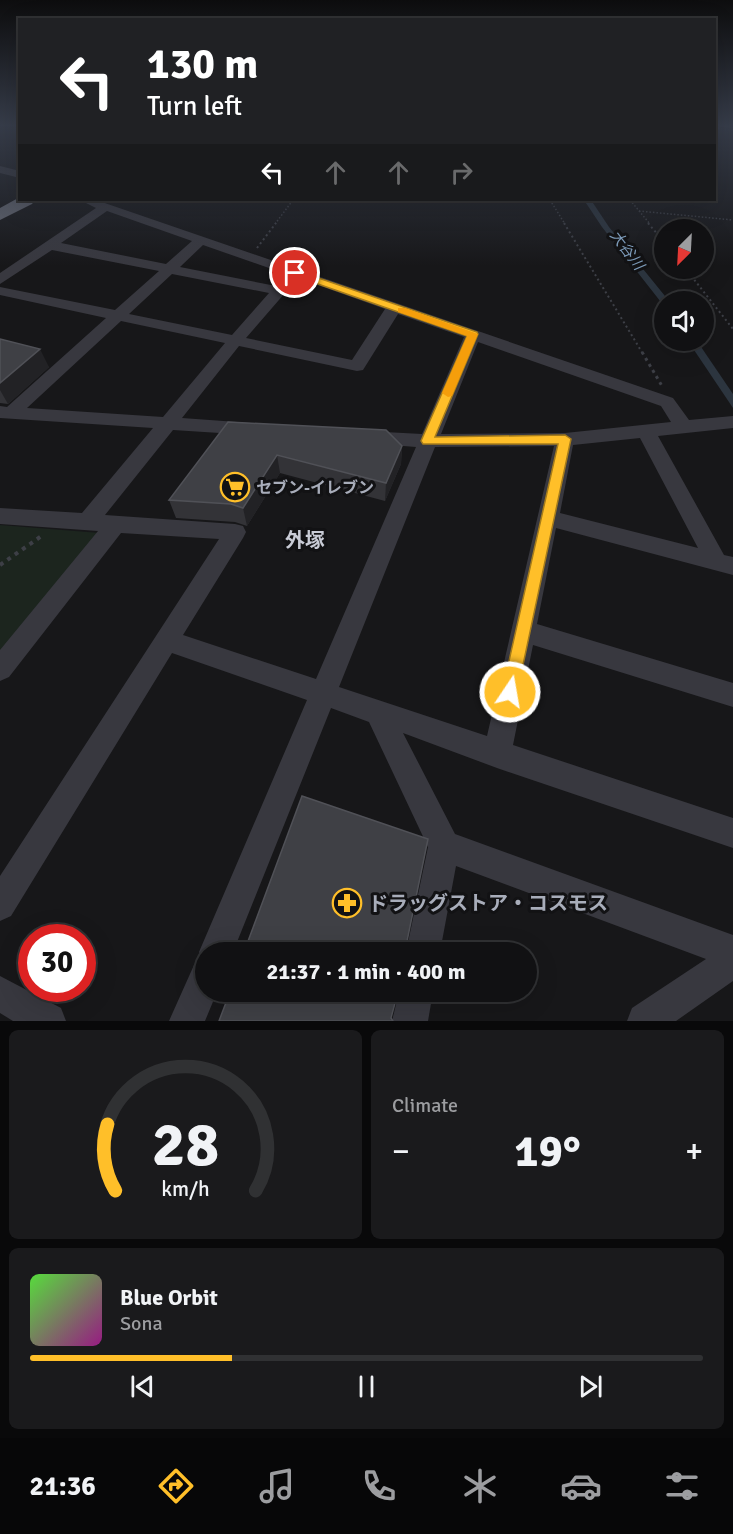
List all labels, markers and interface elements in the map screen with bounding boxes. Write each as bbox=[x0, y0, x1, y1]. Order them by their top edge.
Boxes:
text: 130 m bbox=[147, 39, 258, 90]
icon: left bbox=[48, 42, 126, 120]
text: Turn left bbox=[147, 90, 242, 123]
icon: left bbox=[256, 156, 289, 189]
icon: ahead bbox=[319, 156, 352, 189]
icon: ahead bbox=[382, 156, 415, 189]
icon: right bbox=[445, 156, 478, 189]
north arrow bbox=[654, 219, 714, 279]
map controls bbox=[654, 219, 714, 351]
water label: 大谷川 bbox=[606, 227, 649, 275]
pin bbox=[269, 247, 320, 298]
icon: arrive bbox=[278, 256, 311, 289]
button: sound bbox=[654, 291, 714, 351]
supermarket icon: セブン-イレブン bbox=[219, 471, 251, 503]
place label: セブン-イレブン bbox=[256, 478, 374, 498]
district label: 外塚 bbox=[285, 528, 325, 553]
position arrow bbox=[478, 660, 542, 724]
pharmacy icon: ドラッグストア・コスモス bbox=[331, 887, 363, 919]
place label: ドラッグストア・コスモス bbox=[368, 891, 608, 916]
speed limit sign: 30 bbox=[18, 924, 96, 1002]
text: 21:37 · 1 min · 400 m bbox=[266, 958, 466, 985]
text: Climate bbox=[392, 1093, 458, 1118]
text: 28 bbox=[152, 1106, 219, 1183]
text: 19° bbox=[514, 1124, 581, 1179]
text: − bbox=[392, 1131, 410, 1172]
text: + bbox=[685, 1131, 703, 1172]
text: km/h bbox=[161, 1177, 210, 1203]
text: Blue Orbit bbox=[120, 1284, 218, 1311]
text: Sona bbox=[120, 1311, 163, 1336]
icon: previous bbox=[126, 1370, 159, 1403]
icon: pause bbox=[350, 1370, 383, 1403]
icon: next bbox=[574, 1370, 607, 1403]
icon: directions bbox=[155, 1465, 197, 1507]
icon: music bbox=[256, 1465, 298, 1507]
icon: phone bbox=[358, 1465, 400, 1507]
icon: climate bbox=[459, 1465, 501, 1507]
icon: car bbox=[560, 1465, 602, 1507]
icon: filters bbox=[661, 1465, 703, 1507]
text: 21:36 bbox=[30, 1470, 96, 1503]

